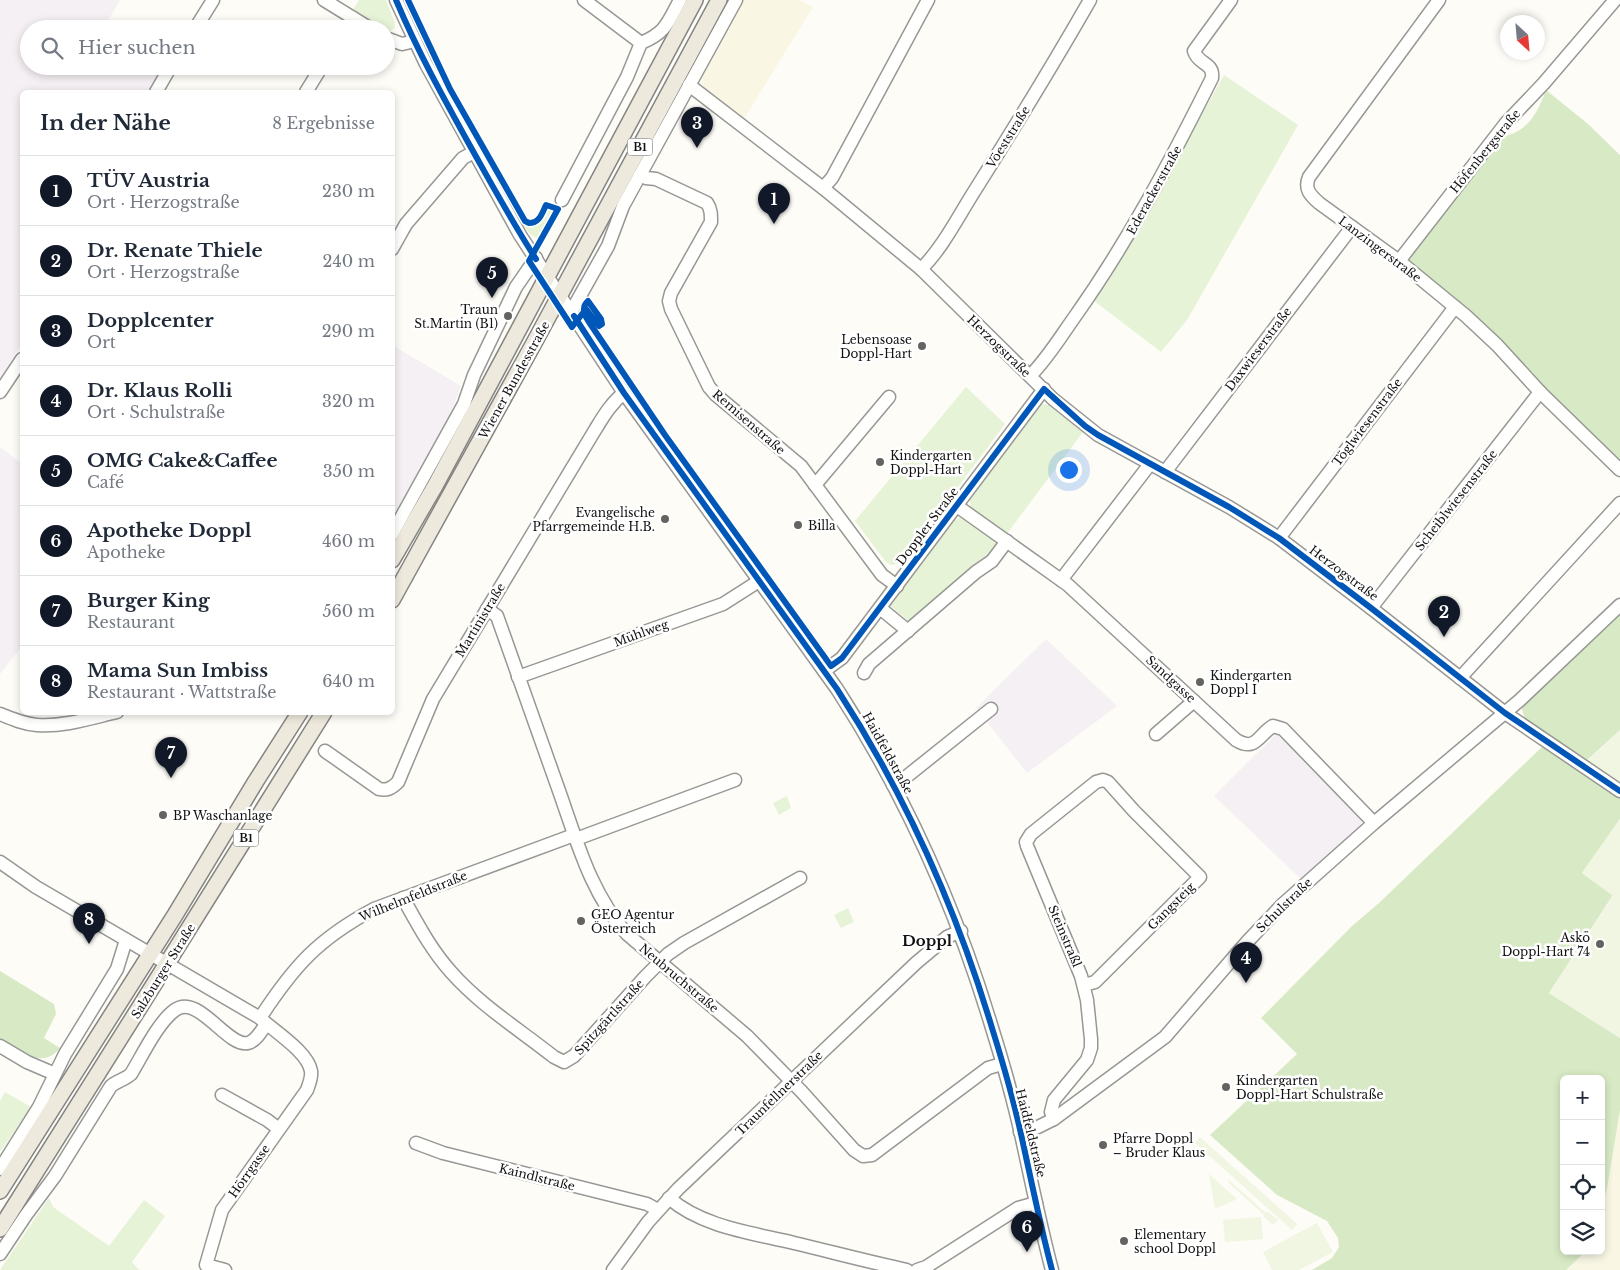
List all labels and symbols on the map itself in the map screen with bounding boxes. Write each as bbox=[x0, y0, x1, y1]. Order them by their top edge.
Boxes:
north arrow bbox=[1500, 15, 1545, 60]
street label: Vöeststraße bbox=[982, 103, 1033, 172]
street label: Höfenbergstraße bbox=[1447, 106, 1524, 196]
pin: 3 bbox=[681, 107, 713, 148]
road number: B1 bbox=[628, 138, 652, 156]
street label: Ederackerstraße bbox=[1123, 143, 1185, 237]
pin: 1 bbox=[758, 183, 790, 224]
street label: Lanzingerstraße bbox=[1336, 213, 1424, 285]
pin: 5 bbox=[476, 257, 508, 298]
place label: Traun St.Martin (B1) bbox=[414, 302, 498, 331]
street label: Daxwieserstraße bbox=[1222, 304, 1294, 394]
marker: Traun St.Martin (B1) bbox=[502, 310, 514, 322]
street label: Herzogstraße bbox=[964, 312, 1034, 380]
street label: Wiener Bundesstraße bbox=[475, 318, 553, 442]
place label: Lebensoase Doppl-Hart bbox=[840, 332, 912, 361]
marker: Lebensoase Doppl-Hart bbox=[916, 340, 928, 352]
street label: Töglwiesenstraße bbox=[1329, 375, 1405, 469]
street label: Remisenstraße bbox=[710, 386, 788, 458]
street label: Scheiblwiesenstraße bbox=[1412, 446, 1500, 554]
place label: Kindergarten Doppl-Hart bbox=[890, 448, 972, 477]
marker: Kindergarten Doppl-Hart bbox=[874, 456, 886, 468]
your location bbox=[1056, 457, 1082, 483]
street label: Doppler Straße bbox=[893, 484, 961, 568]
place label: Evangelische Pfarrgemeinde H.B. bbox=[533, 505, 655, 534]
marker: Evangelische Pfarrgemeinde H.B. bbox=[659, 513, 671, 525]
place label: Billa bbox=[808, 518, 836, 533]
marker: Billa bbox=[792, 519, 804, 531]
street label: Herzogstraße bbox=[1307, 542, 1382, 604]
street label: Martinistraße bbox=[452, 580, 508, 660]
pin: 2 bbox=[1428, 596, 1460, 637]
street label: Mühlweg bbox=[612, 616, 671, 650]
street label: Sandgasse bbox=[1143, 652, 1199, 706]
place label: Kindergarten Doppl I bbox=[1210, 668, 1292, 697]
marker: Kindergarten Doppl I bbox=[1194, 676, 1206, 688]
street label: Haidfeldstraße bbox=[859, 710, 917, 797]
pin: 7 bbox=[155, 737, 187, 778]
place label: BP Waschanlage bbox=[173, 808, 272, 823]
marker: BP Waschanlage bbox=[157, 809, 169, 821]
road number: B1 bbox=[234, 830, 258, 846]
street label: Wilhelmfeldstraße bbox=[356, 867, 469, 925]
street label: Schulstraße bbox=[1253, 875, 1315, 935]
street label: Gangsteig bbox=[1144, 879, 1198, 933]
pin: 8 bbox=[73, 903, 105, 944]
street label: Steinstraßl bbox=[1045, 903, 1085, 969]
place label: GEO Agentur Österreich bbox=[591, 907, 675, 936]
marker: GEO Agentur Österreich bbox=[575, 915, 587, 927]
street label: Salzburger Straße bbox=[128, 921, 198, 1021]
place label: Askö Doppl-Hart 74 bbox=[1502, 930, 1590, 959]
district label: Doppl bbox=[902, 931, 953, 950]
marker: Askö Doppl-Hart 74 bbox=[1594, 938, 1606, 950]
street label: Neubruchstraße bbox=[636, 940, 722, 1016]
pin: 4 bbox=[1230, 942, 1262, 983]
street label: Spitzgärtlstraße bbox=[571, 976, 647, 1058]
street label: Traunfellnerstraße bbox=[732, 1047, 826, 1138]
place label: Kindergarten Doppl-Hart Schulstraße bbox=[1236, 1073, 1383, 1102]
marker: Kindergarten Doppl-Hart Schulstraße bbox=[1220, 1081, 1232, 1093]
street label: Haidfeldstraße bbox=[1013, 1087, 1049, 1179]
place label: Pfarre Doppl – Bruder Klaus bbox=[1113, 1131, 1205, 1160]
marker: Pfarre Doppl – Bruder Klaus bbox=[1097, 1139, 1109, 1151]
street label: Hörrgasse bbox=[225, 1141, 273, 1201]
street label: Kaindlstraße bbox=[497, 1160, 577, 1194]
pin: 6 bbox=[1011, 1211, 1043, 1252]
place label: Elementary school Doppl bbox=[1134, 1227, 1216, 1256]
marker: Elementary school Doppl bbox=[1118, 1235, 1130, 1247]

